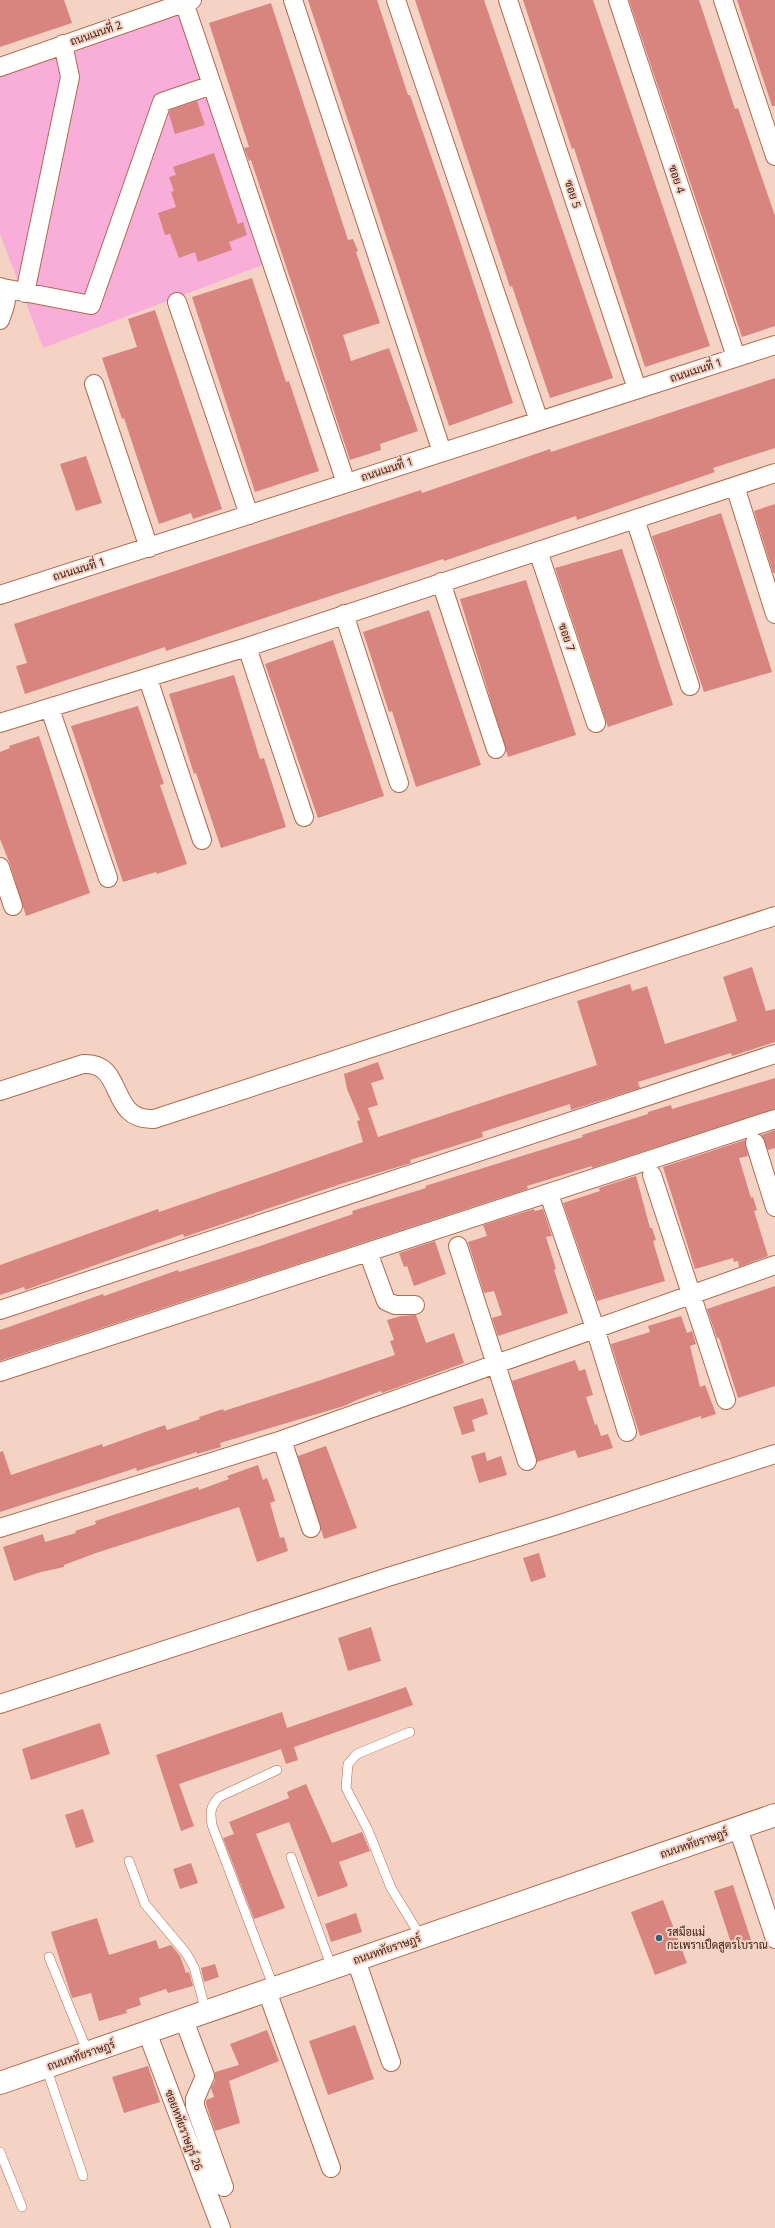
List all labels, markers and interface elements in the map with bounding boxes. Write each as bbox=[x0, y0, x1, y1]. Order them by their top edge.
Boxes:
street label: ถนนเมนที่ 2 bbox=[67, 14, 124, 48]
street label: ซอย 4 bbox=[666, 163, 689, 195]
street label: ซอย 5 bbox=[562, 178, 585, 210]
street label: ถนนเมนที่ 1 bbox=[667, 351, 724, 385]
street label: ถนนเมนที่ 1 bbox=[358, 450, 415, 484]
street label: ถนนเมนที่ 1 bbox=[50, 551, 107, 584]
street label: ซอย 7 bbox=[556, 621, 579, 653]
street label: ถนนหทัยราษฎร์ bbox=[658, 1824, 730, 1862]
place label: รสมือแม่ กะเพราเป็ดสูตรโบราณ bbox=[667, 1924, 768, 1953]
street label: ถนนหทัยราษฎร์ bbox=[351, 1930, 423, 1968]
marker: รสมือแม่ กะเพราเป็ดสูตรโบราณ bbox=[654, 1933, 664, 1943]
street label: ถนนหทัยราษฎร์ bbox=[45, 2036, 117, 2074]
street label: ซอยหทัยราษฎร์ 26 bbox=[161, 2087, 207, 2173]

